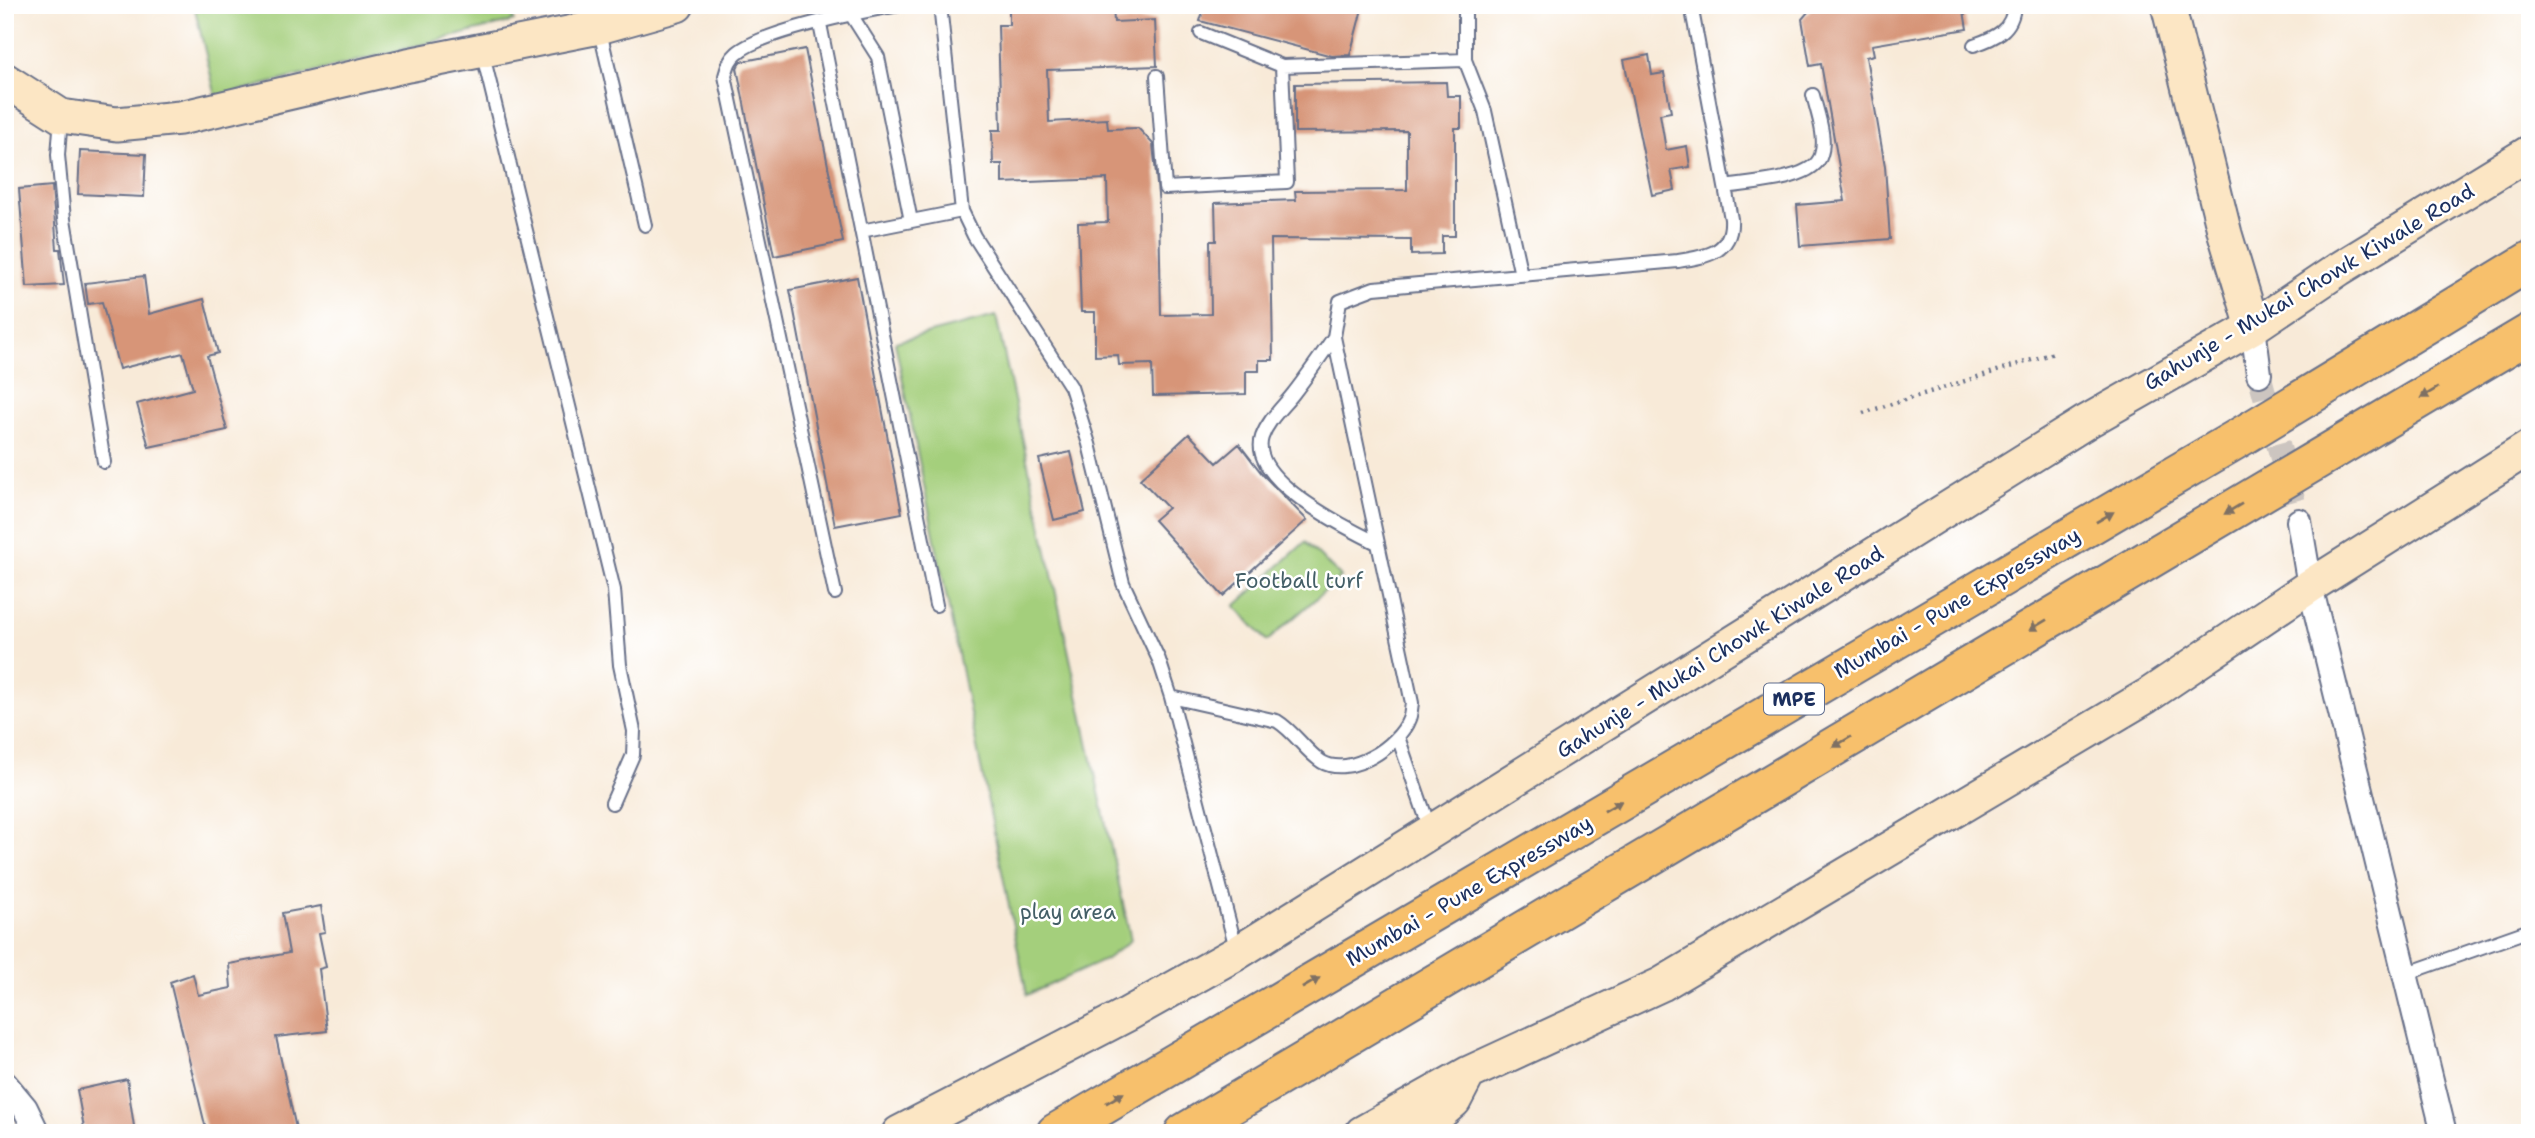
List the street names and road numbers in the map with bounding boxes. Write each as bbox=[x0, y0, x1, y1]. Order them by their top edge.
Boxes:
street label: Gahunje - Mukai Chowk Kiwale Road bbox=[2139, 177, 2479, 397]
street label: Mumbai - Pune Expressway bbox=[1829, 521, 2085, 685]
street label: Gahunje - Mukai Chowk Kiwale Road bbox=[1551, 539, 1889, 765]
road number: MPE bbox=[1764, 684, 1824, 714]
street label: Mumbai - Pune Expressway bbox=[1341, 809, 1597, 973]

